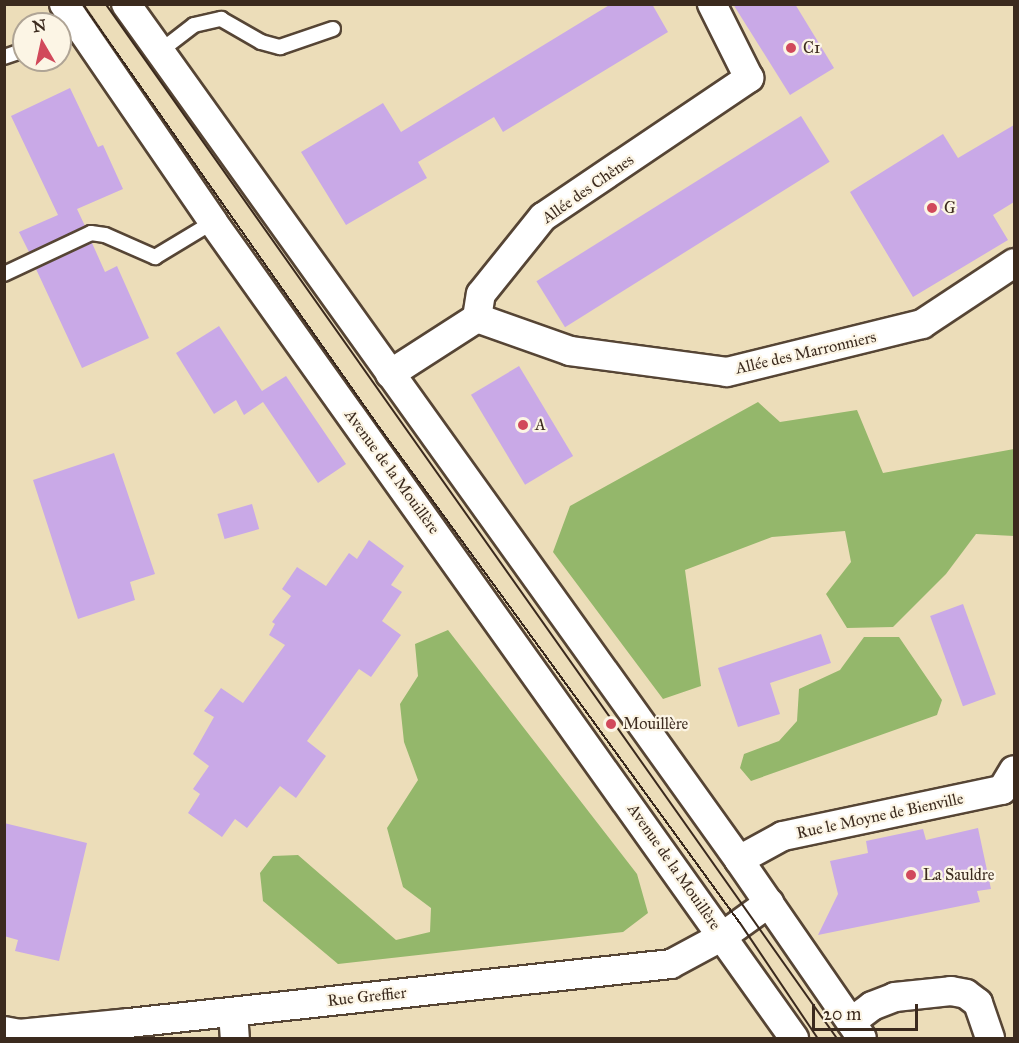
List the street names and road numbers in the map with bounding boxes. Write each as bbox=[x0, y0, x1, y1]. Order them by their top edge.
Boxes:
street label: Allée des Chênes bbox=[538, 150, 638, 228]
street label: Allée des Marronniers bbox=[734, 327, 878, 379]
street label: Avenue de la Mouillère bbox=[340, 406, 444, 538]
street label: Rue le Moyne de Bienville bbox=[795, 789, 965, 843]
street label: Avenue de la Mouillère bbox=[623, 800, 725, 934]
street label: Rue Greffier bbox=[327, 983, 407, 1011]

